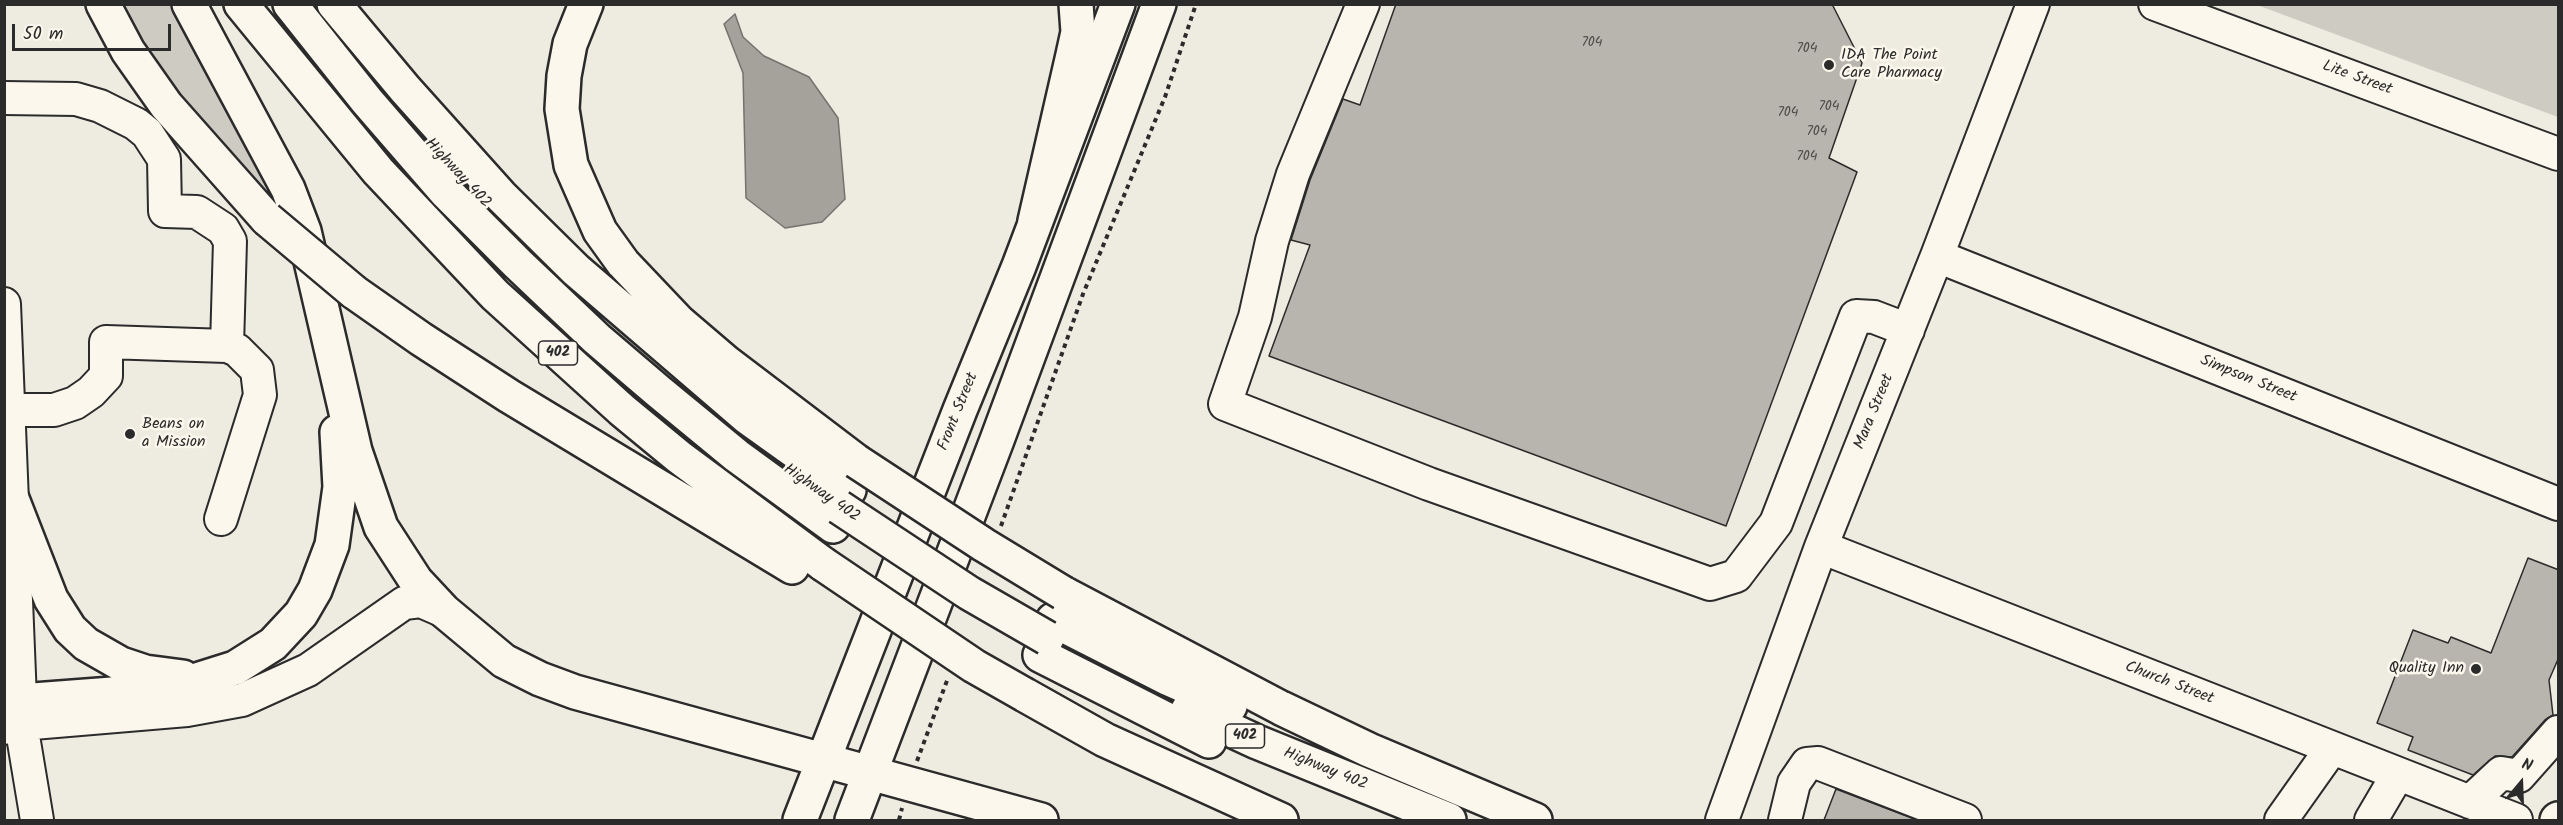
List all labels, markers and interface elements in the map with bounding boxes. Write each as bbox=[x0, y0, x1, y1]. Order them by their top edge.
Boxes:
scale bar bbox=[15, 12, 174, 50]
text: 50 m bbox=[23, 20, 63, 49]
house number: 704 bbox=[1581, 36, 1603, 52]
house number: 704 bbox=[1796, 42, 1818, 58]
place label: IDA The Point Care Pharmacy bbox=[1841, 46, 1942, 84]
marker: IDA The Point Care Pharmacy bbox=[1822, 58, 1836, 72]
street label: Lite Street bbox=[2319, 58, 2395, 100]
house number: 704 bbox=[1818, 100, 1840, 116]
house number: 704 bbox=[1777, 106, 1799, 122]
house number: 704 bbox=[1806, 125, 1828, 141]
street label: Highway 402 bbox=[420, 135, 494, 213]
house number: 704 bbox=[1796, 150, 1818, 166]
road number: 402 bbox=[538, 341, 578, 365]
street label: Simpson Street bbox=[2197, 352, 2299, 408]
street label: Front Street bbox=[935, 370, 983, 454]
street label: Mara Street bbox=[1851, 371, 1899, 453]
place label: Beans on a Mission bbox=[142, 415, 206, 453]
marker: Beans on a Mission bbox=[123, 427, 137, 441]
street label: Highway 402 bbox=[779, 461, 863, 527]
street label: Church Street bbox=[2122, 658, 2216, 710]
place label: Quality Inn bbox=[2389, 659, 2464, 679]
marker: Quality Inn bbox=[2469, 662, 2483, 676]
road number: 402 bbox=[1226, 724, 1264, 748]
street label: Highway 402 bbox=[1280, 744, 1370, 796]
text: N bbox=[2518, 752, 2536, 779]
north arrow bbox=[2491, 753, 2551, 813]

